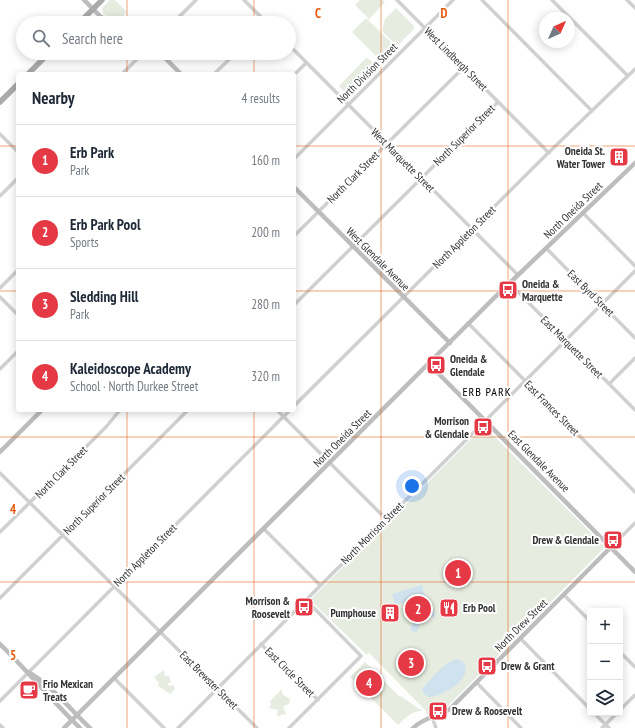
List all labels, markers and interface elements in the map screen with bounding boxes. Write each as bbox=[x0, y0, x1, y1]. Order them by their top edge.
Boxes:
text: C bbox=[315, 5, 321, 22]
text: D bbox=[441, 5, 448, 22]
north arrow bbox=[539, 12, 575, 48]
search box bbox=[16, 16, 296, 60]
street label: West Lindbergh Street bbox=[421, 24, 491, 94]
icon: search bbox=[30, 27, 52, 49]
text: Search here bbox=[62, 29, 123, 48]
street label: North Division Street bbox=[334, 40, 400, 106]
text: Nearby bbox=[32, 87, 75, 109]
text: 4 results bbox=[241, 90, 280, 107]
street label: North Superior Street bbox=[430, 101, 498, 169]
street label: West Marquette Street bbox=[368, 125, 438, 195]
text: Erb Park bbox=[70, 143, 114, 162]
place label: Oneida St. Water Tower bbox=[556, 144, 606, 171]
building icon: Oneida St. Water Tower bbox=[608, 146, 630, 168]
street label: North Clark Street bbox=[324, 148, 382, 206]
text: 1 bbox=[42, 152, 48, 169]
text: 160 m bbox=[251, 152, 280, 169]
text: Park bbox=[70, 162, 89, 179]
street label: North Oneida Street bbox=[541, 178, 605, 242]
street label: North Appleton Street bbox=[430, 203, 498, 271]
text: Erb Park Pool bbox=[70, 215, 141, 234]
text: 2 bbox=[42, 224, 48, 241]
text: 200 m bbox=[251, 224, 280, 241]
street label: West Glendale Avenue bbox=[343, 224, 413, 294]
text: Sports bbox=[70, 234, 99, 251]
street label: East Byrd Street bbox=[565, 267, 617, 319]
place label: Oneida & Marquette bbox=[522, 277, 563, 304]
bus stop icon: Oneida & Marquette bbox=[497, 279, 519, 301]
text: Sledding Hill bbox=[70, 287, 139, 306]
text: 3 bbox=[42, 296, 48, 313]
text: 280 m bbox=[251, 296, 280, 313]
text: Park bbox=[70, 306, 89, 323]
street label: East Marquette Street bbox=[538, 313, 606, 381]
place label: Oneida & Glendale bbox=[450, 352, 487, 379]
bus stop icon: Oneida & Glendale bbox=[425, 354, 447, 376]
text: Kaleidoscope Academy bbox=[70, 359, 191, 378]
text: 4 bbox=[42, 368, 48, 385]
text: 320 m bbox=[251, 368, 280, 385]
text: School · North Durkee Street bbox=[70, 378, 198, 395]
street label: East Frances Street bbox=[522, 378, 582, 438]
district label: ERB PARK bbox=[462, 384, 512, 399]
street label: North Oneida Street bbox=[310, 406, 374, 470]
place label: Morrison & Glendale bbox=[425, 414, 469, 441]
bus stop icon: Morrison & Glendale bbox=[472, 416, 494, 438]
street label: East Glendale Avenue bbox=[505, 427, 573, 495]
street label: North Clark Street bbox=[32, 443, 90, 501]
street label: North Superior Street bbox=[60, 470, 128, 538]
your location bbox=[402, 476, 422, 496]
street label: North Morrison Street bbox=[338, 499, 406, 567]
text: 4 bbox=[10, 501, 17, 518]
street label: North Appleton Street bbox=[111, 521, 179, 589]
bus stop icon: Drew & Glendale bbox=[602, 529, 624, 551]
place label: Drew & Glendale bbox=[532, 533, 599, 547]
pin: 1 bbox=[445, 558, 471, 588]
place label: Morrison & Roosevelt bbox=[246, 594, 291, 621]
pin: 2 bbox=[405, 594, 431, 624]
bus stop icon: Morrison & Roosevelt bbox=[293, 596, 315, 618]
street label: North Drew Street bbox=[492, 596, 550, 654]
restaurant icon: Erb Pool bbox=[438, 597, 460, 619]
place label: Erb Pool bbox=[463, 601, 496, 615]
building icon: Pumphouse bbox=[379, 602, 401, 624]
place label: Pumphouse bbox=[331, 606, 376, 620]
map controls bbox=[587, 608, 623, 716]
button: + bbox=[587, 608, 623, 644]
street label: East Circle Street bbox=[262, 644, 318, 700]
button: − bbox=[587, 644, 623, 680]
text: 5 bbox=[10, 647, 16, 664]
street label: East Brewster Street bbox=[177, 648, 241, 712]
pin: 3 bbox=[398, 648, 424, 678]
bus stop icon: Drew & Grant bbox=[476, 655, 498, 677]
place label: Drew & Grant bbox=[501, 659, 555, 673]
pin: 4 bbox=[356, 668, 382, 698]
place label: Frio Mexican Treats bbox=[43, 677, 93, 704]
cafe icon: Frio Mexican Treats bbox=[18, 679, 40, 701]
button: layers bbox=[587, 680, 623, 716]
bus stop icon: Drew & Roosevelt bbox=[427, 700, 449, 722]
place label: Drew & Roosevelt bbox=[452, 704, 523, 718]

